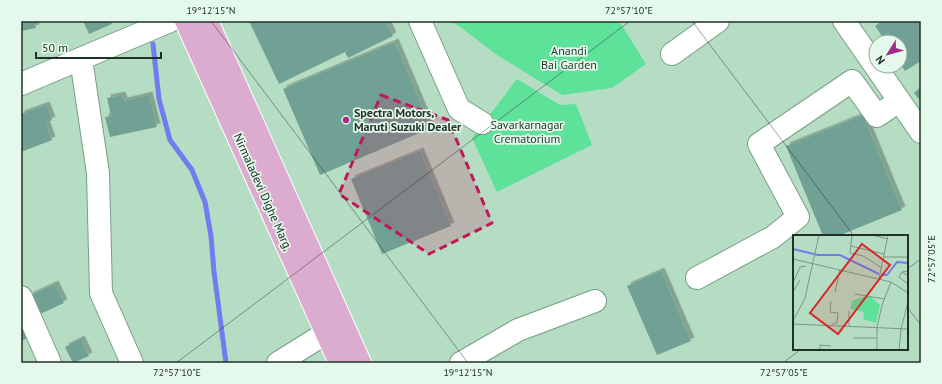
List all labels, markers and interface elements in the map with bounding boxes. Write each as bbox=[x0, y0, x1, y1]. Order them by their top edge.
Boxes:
text: 19°12'15"N bbox=[186, 4, 236, 17]
text: 72°57'10"E bbox=[605, 4, 653, 17]
scale bar bbox=[36, 34, 161, 60]
north arrow bbox=[868, 34, 908, 74]
text: 50 m bbox=[42, 40, 68, 55]
park label: Anandi Bai Garden bbox=[541, 43, 597, 72]
text: N bbox=[872, 53, 888, 67]
place label: Spectra Motors, Maruti Suzuki Dealer bbox=[354, 105, 462, 134]
marker: Spectra Motors, Maruti Suzuki Dealer bbox=[341, 115, 351, 125]
park label: Savarkarnagar Crematorium bbox=[491, 117, 563, 146]
street label: Nirmaladevi Dighe Marg, bbox=[231, 131, 296, 253]
inset map bbox=[793, 235, 908, 350]
text: 72°57'05"E bbox=[925, 235, 938, 283]
text: 72°57'10"E bbox=[153, 366, 201, 379]
text: 19°12'15"N bbox=[443, 366, 493, 379]
text: 72°57'05"E bbox=[760, 366, 808, 379]

